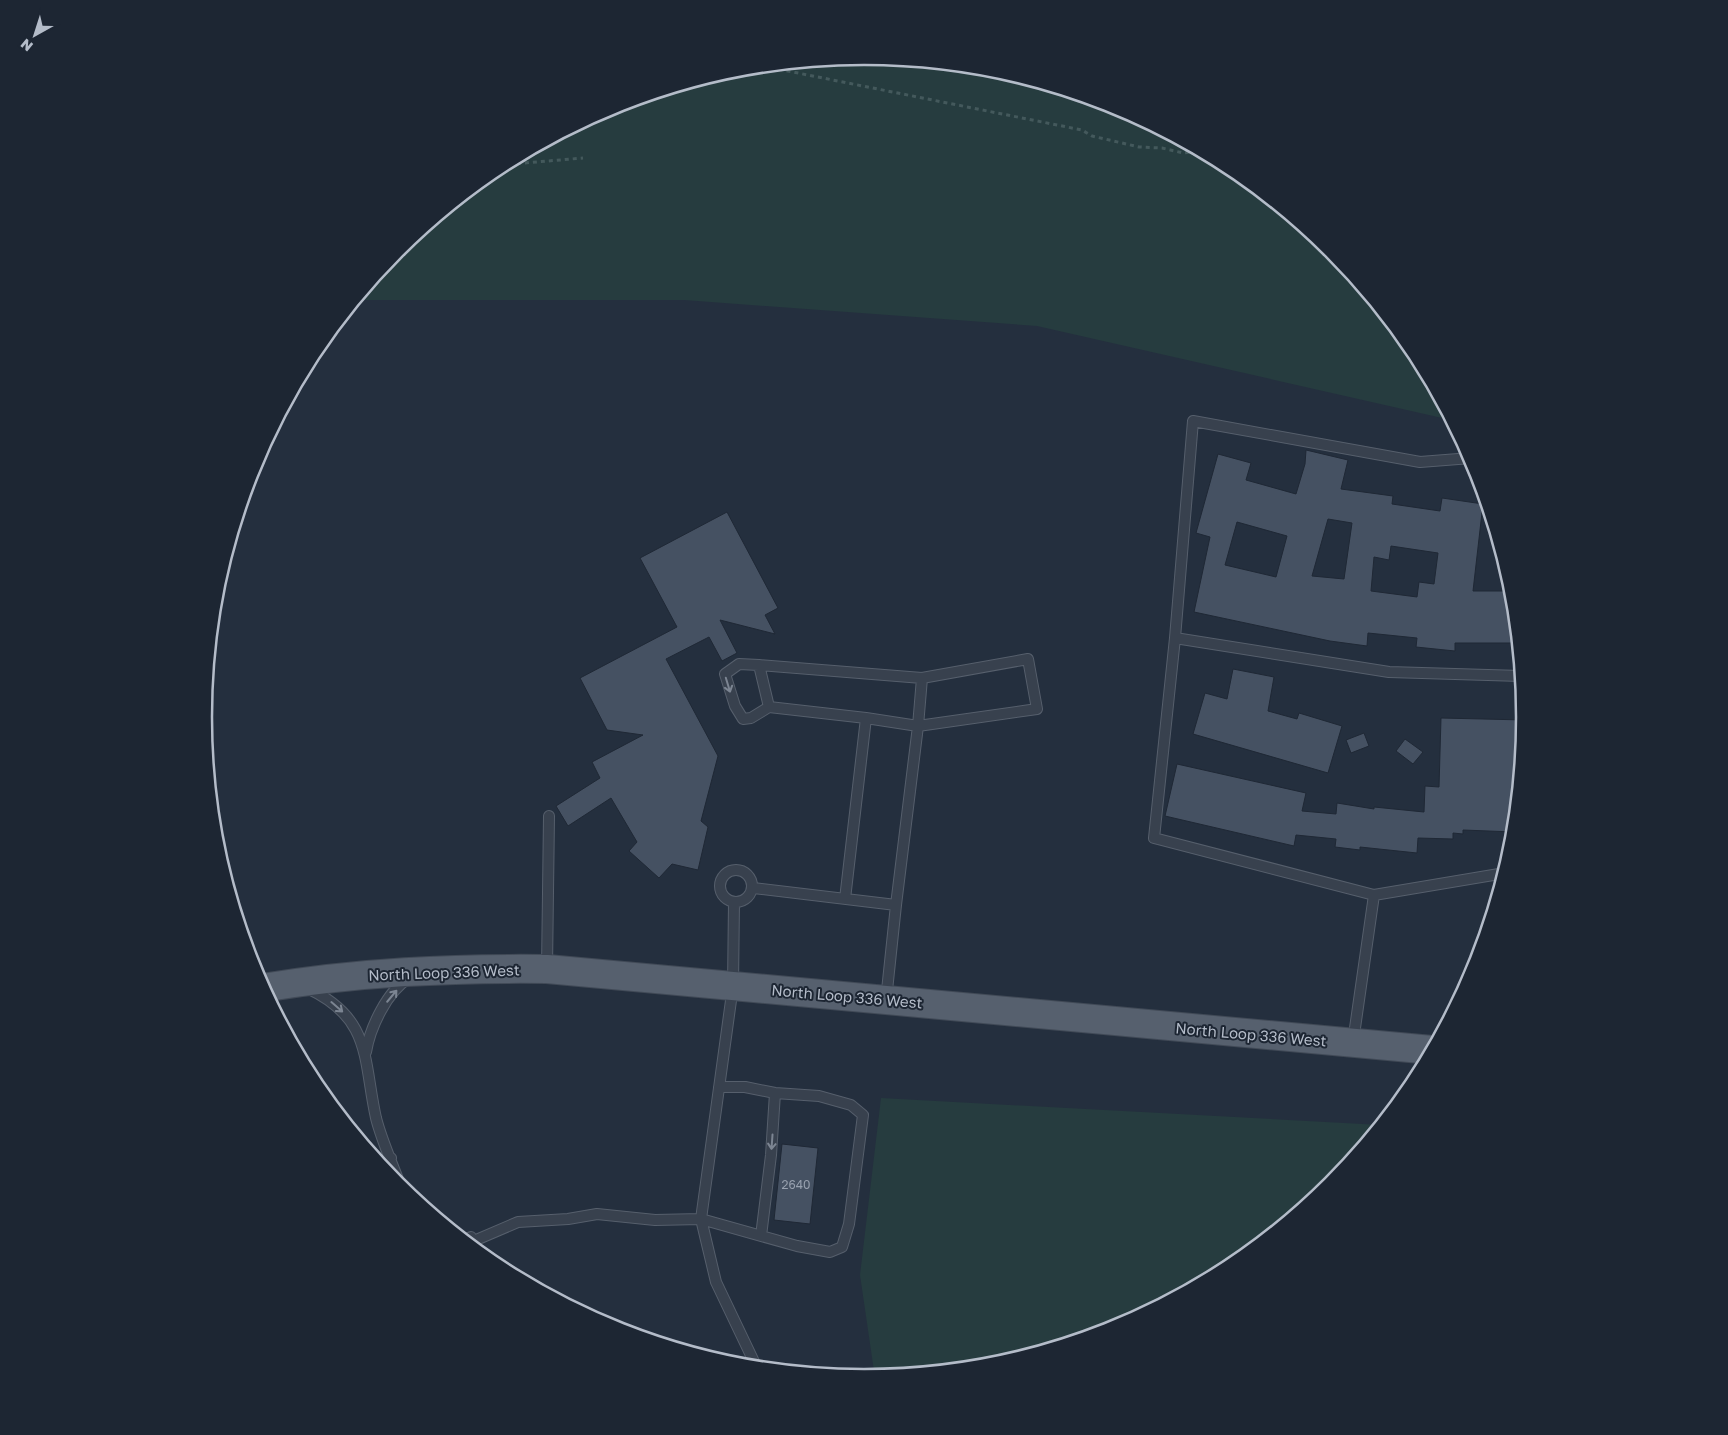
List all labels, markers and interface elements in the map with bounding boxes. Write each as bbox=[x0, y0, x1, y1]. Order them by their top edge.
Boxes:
north arrow bbox=[10, 10, 60, 60]
text: N bbox=[17, 36, 36, 55]
one-way arrow bbox=[724, 676, 733, 692]
street label: North Loop 336 West bbox=[368, 960, 520, 984]
street label: North Loop 336 West bbox=[771, 980, 923, 1012]
one-way arrow bbox=[387, 990, 398, 1003]
one-way arrow bbox=[330, 1001, 343, 1013]
street label: North Loop 336 West bbox=[1175, 1018, 1327, 1050]
one-way arrow bbox=[767, 1133, 777, 1149]
house number: 2640 bbox=[782, 1177, 810, 1192]

